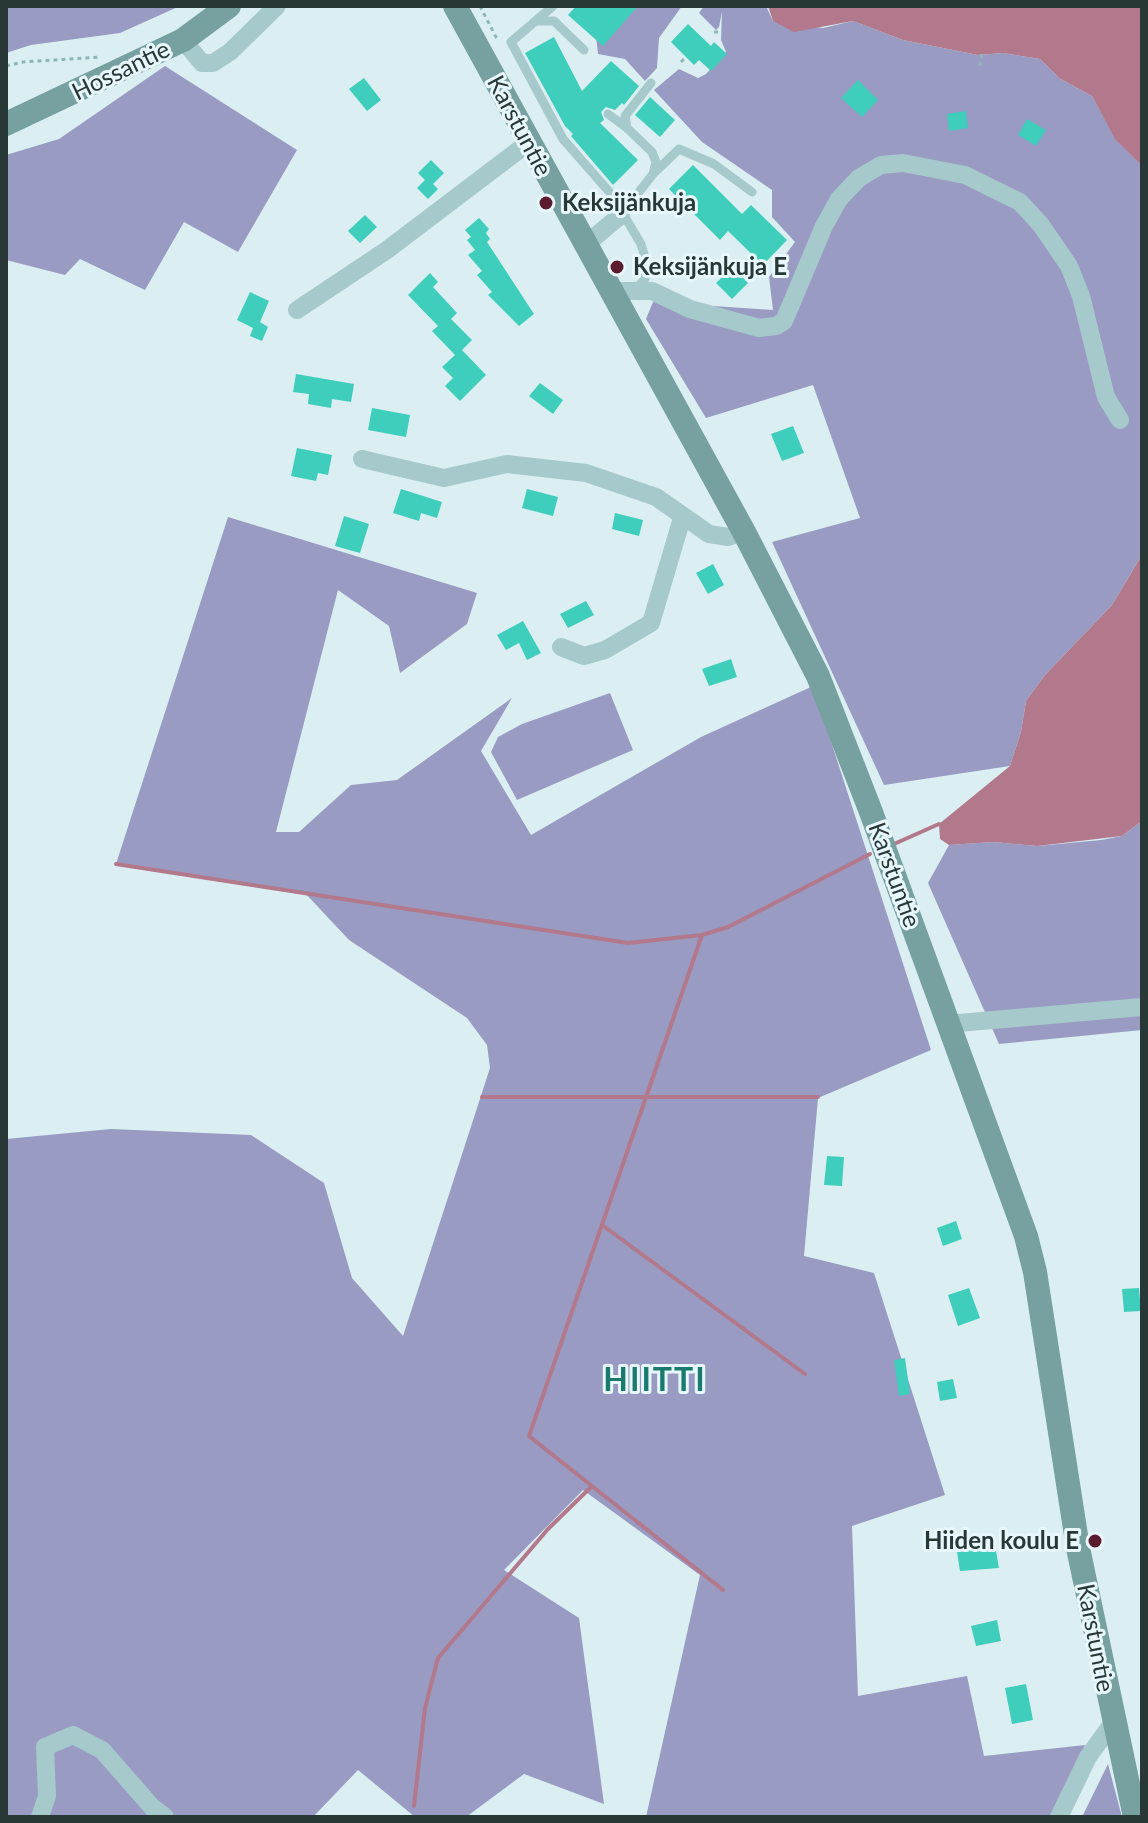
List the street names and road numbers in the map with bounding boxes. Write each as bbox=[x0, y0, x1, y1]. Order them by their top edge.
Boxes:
street label: Hossantie bbox=[68, 35, 174, 107]
street label: Karstuntie bbox=[481, 71, 557, 181]
street label: Karstuntie bbox=[862, 819, 926, 931]
street label: Karstuntie bbox=[1070, 1582, 1120, 1694]

